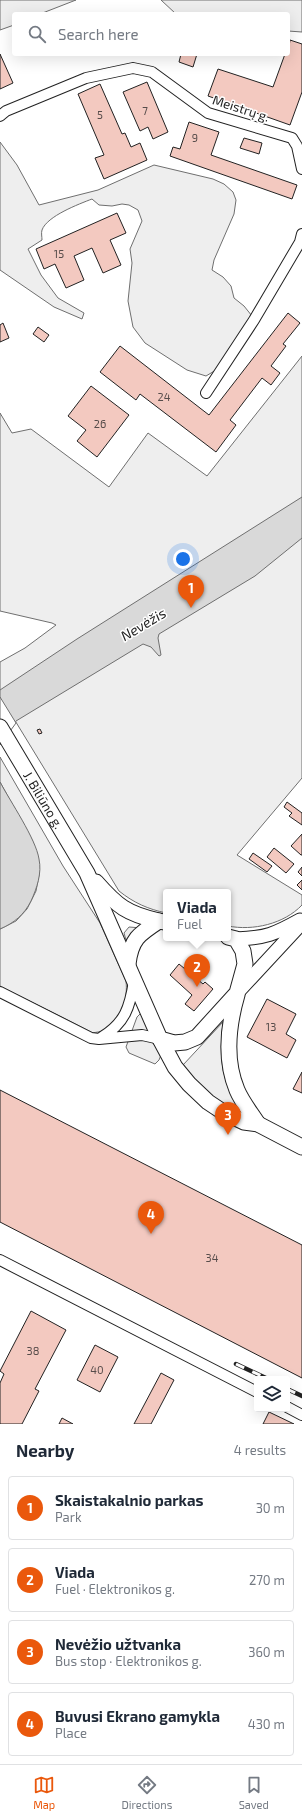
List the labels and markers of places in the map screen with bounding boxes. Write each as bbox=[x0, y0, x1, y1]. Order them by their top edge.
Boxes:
pin: 1 bbox=[178, 575, 204, 608]
pin: 2 bbox=[184, 954, 210, 987]
pin: 3 bbox=[215, 1102, 241, 1135]
pin: 4 bbox=[138, 1201, 164, 1234]

